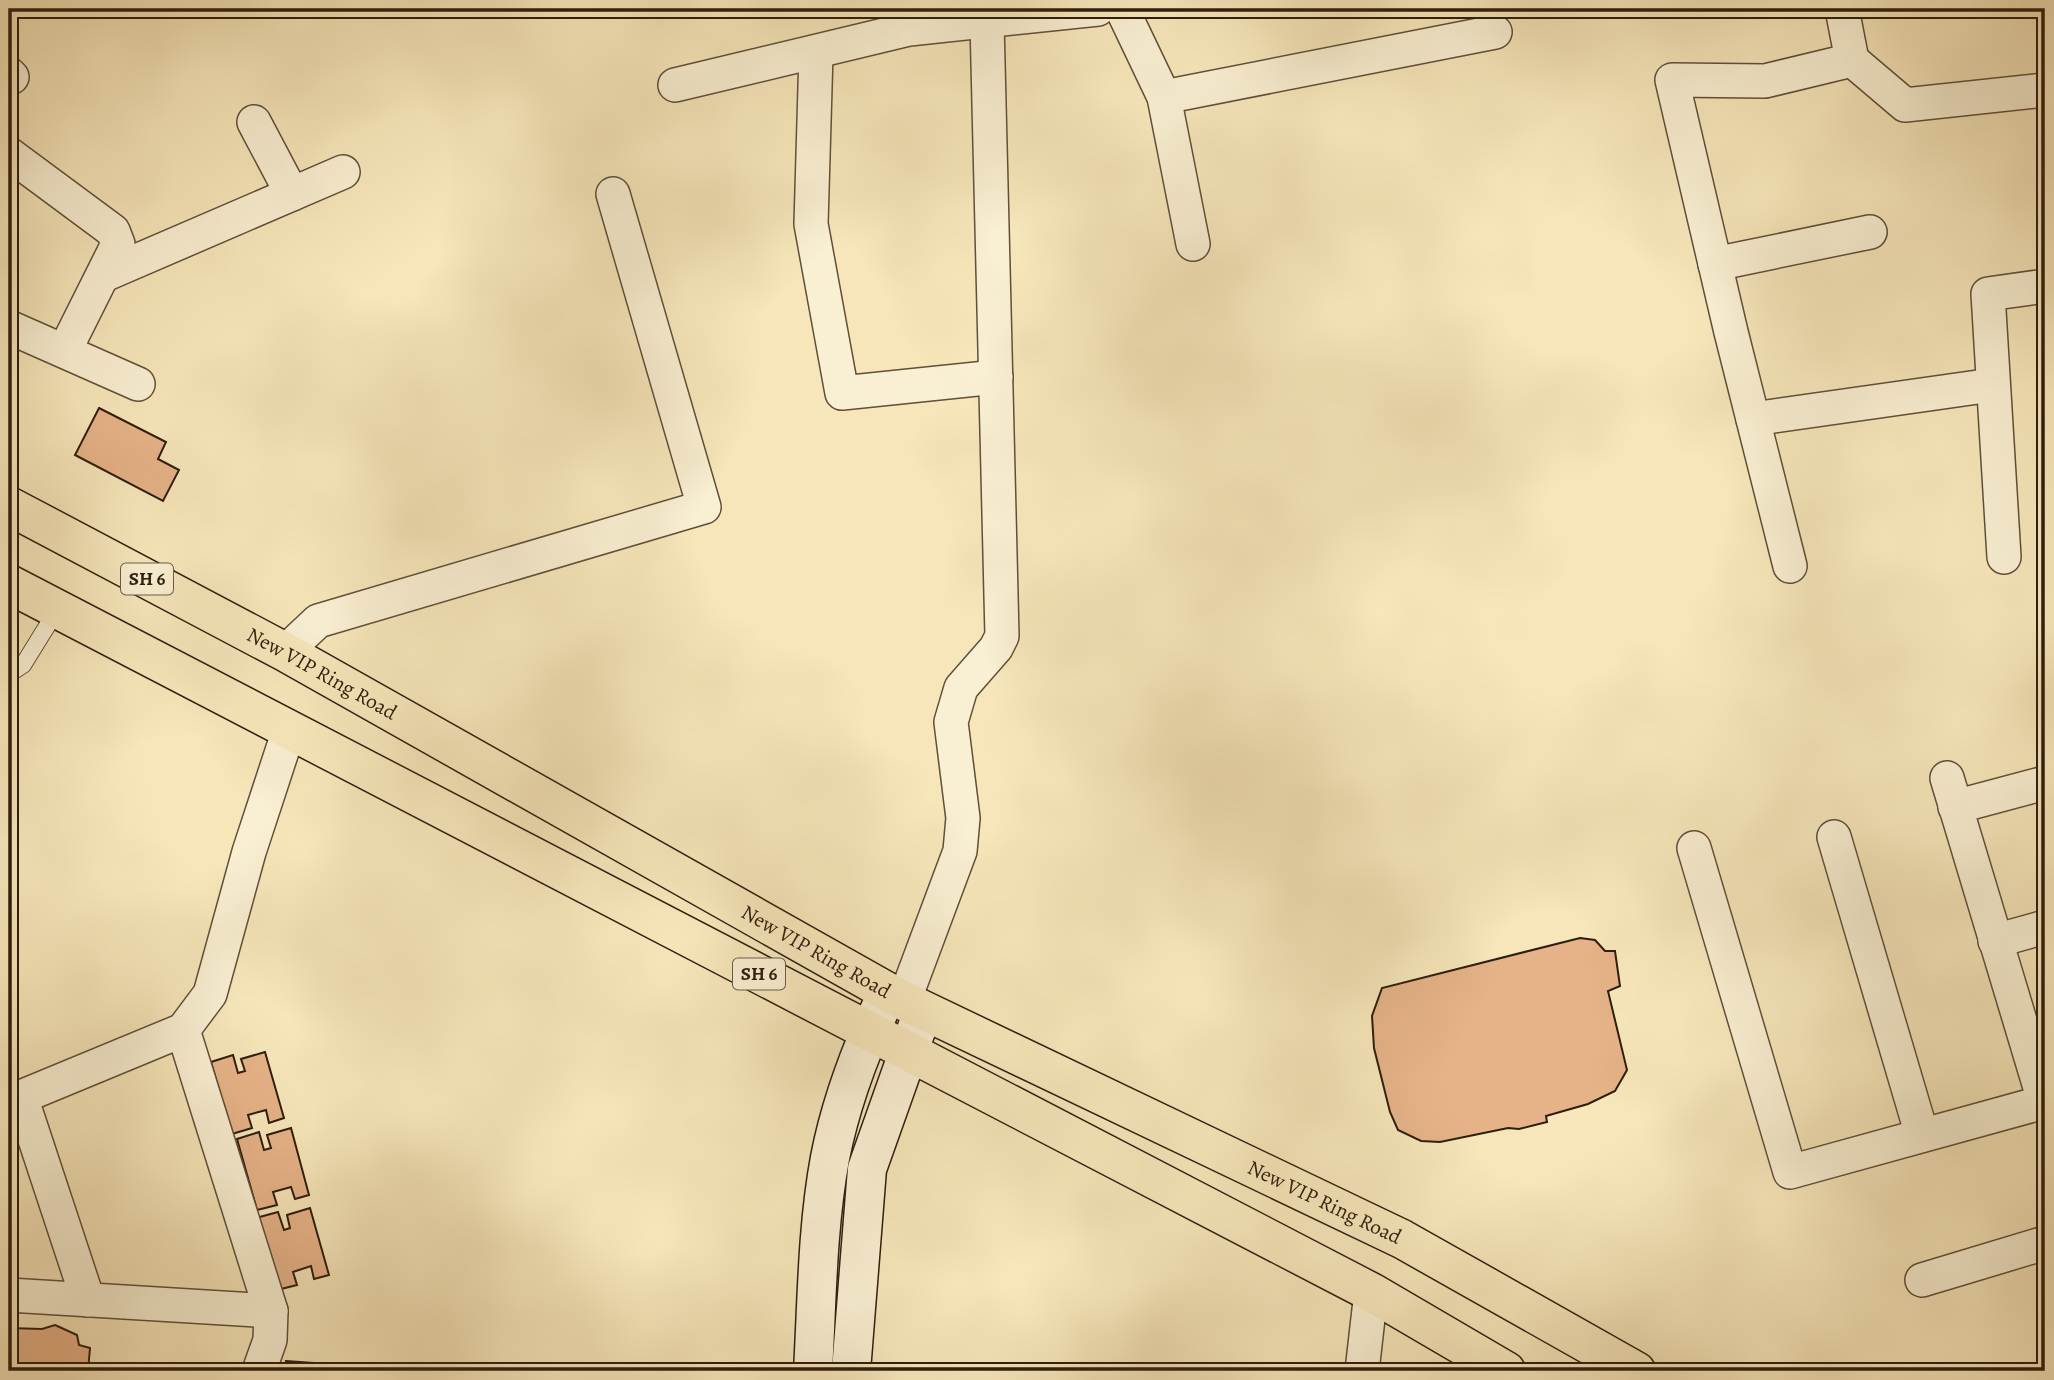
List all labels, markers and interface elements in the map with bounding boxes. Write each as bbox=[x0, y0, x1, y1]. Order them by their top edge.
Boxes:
road number: SH 6 bbox=[121, 564, 173, 594]
street label: New VIP Ring Road bbox=[242, 620, 403, 727]
street label: New VIP Ring Road bbox=[736, 898, 897, 1005]
road number: SH 6 bbox=[733, 958, 785, 990]
street label: New VIP Ring Road bbox=[1243, 1153, 1407, 1251]

